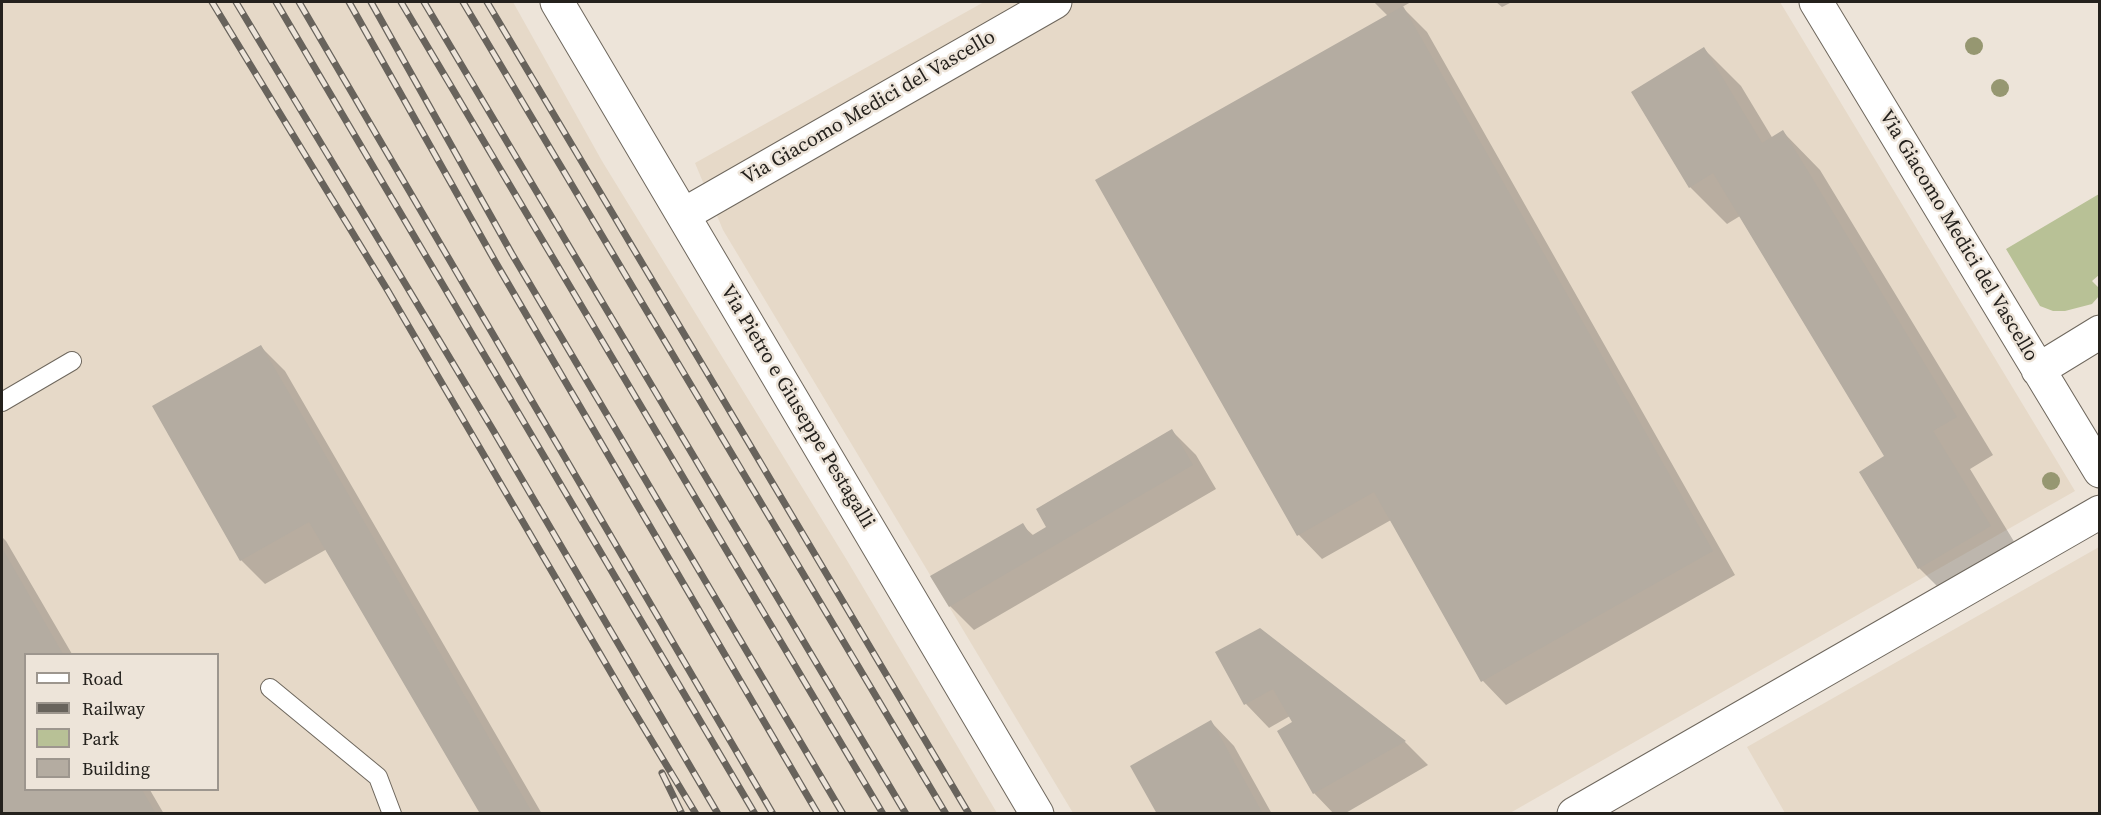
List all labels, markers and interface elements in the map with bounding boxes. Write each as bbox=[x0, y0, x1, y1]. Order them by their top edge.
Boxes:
street label: Via Giacomo Medici del Vascello bbox=[738, 25, 1000, 191]
street label: Via Giacomo Medici del Vascello bbox=[1873, 106, 2043, 366]
street label: Via Pietro e Giuseppe Pestagalli bbox=[715, 281, 879, 533]
legend bbox=[24, 653, 219, 791]
text: Road bbox=[82, 666, 123, 691]
text: Railway bbox=[82, 696, 145, 721]
text: Park bbox=[82, 726, 119, 751]
text: Building bbox=[82, 756, 150, 781]

